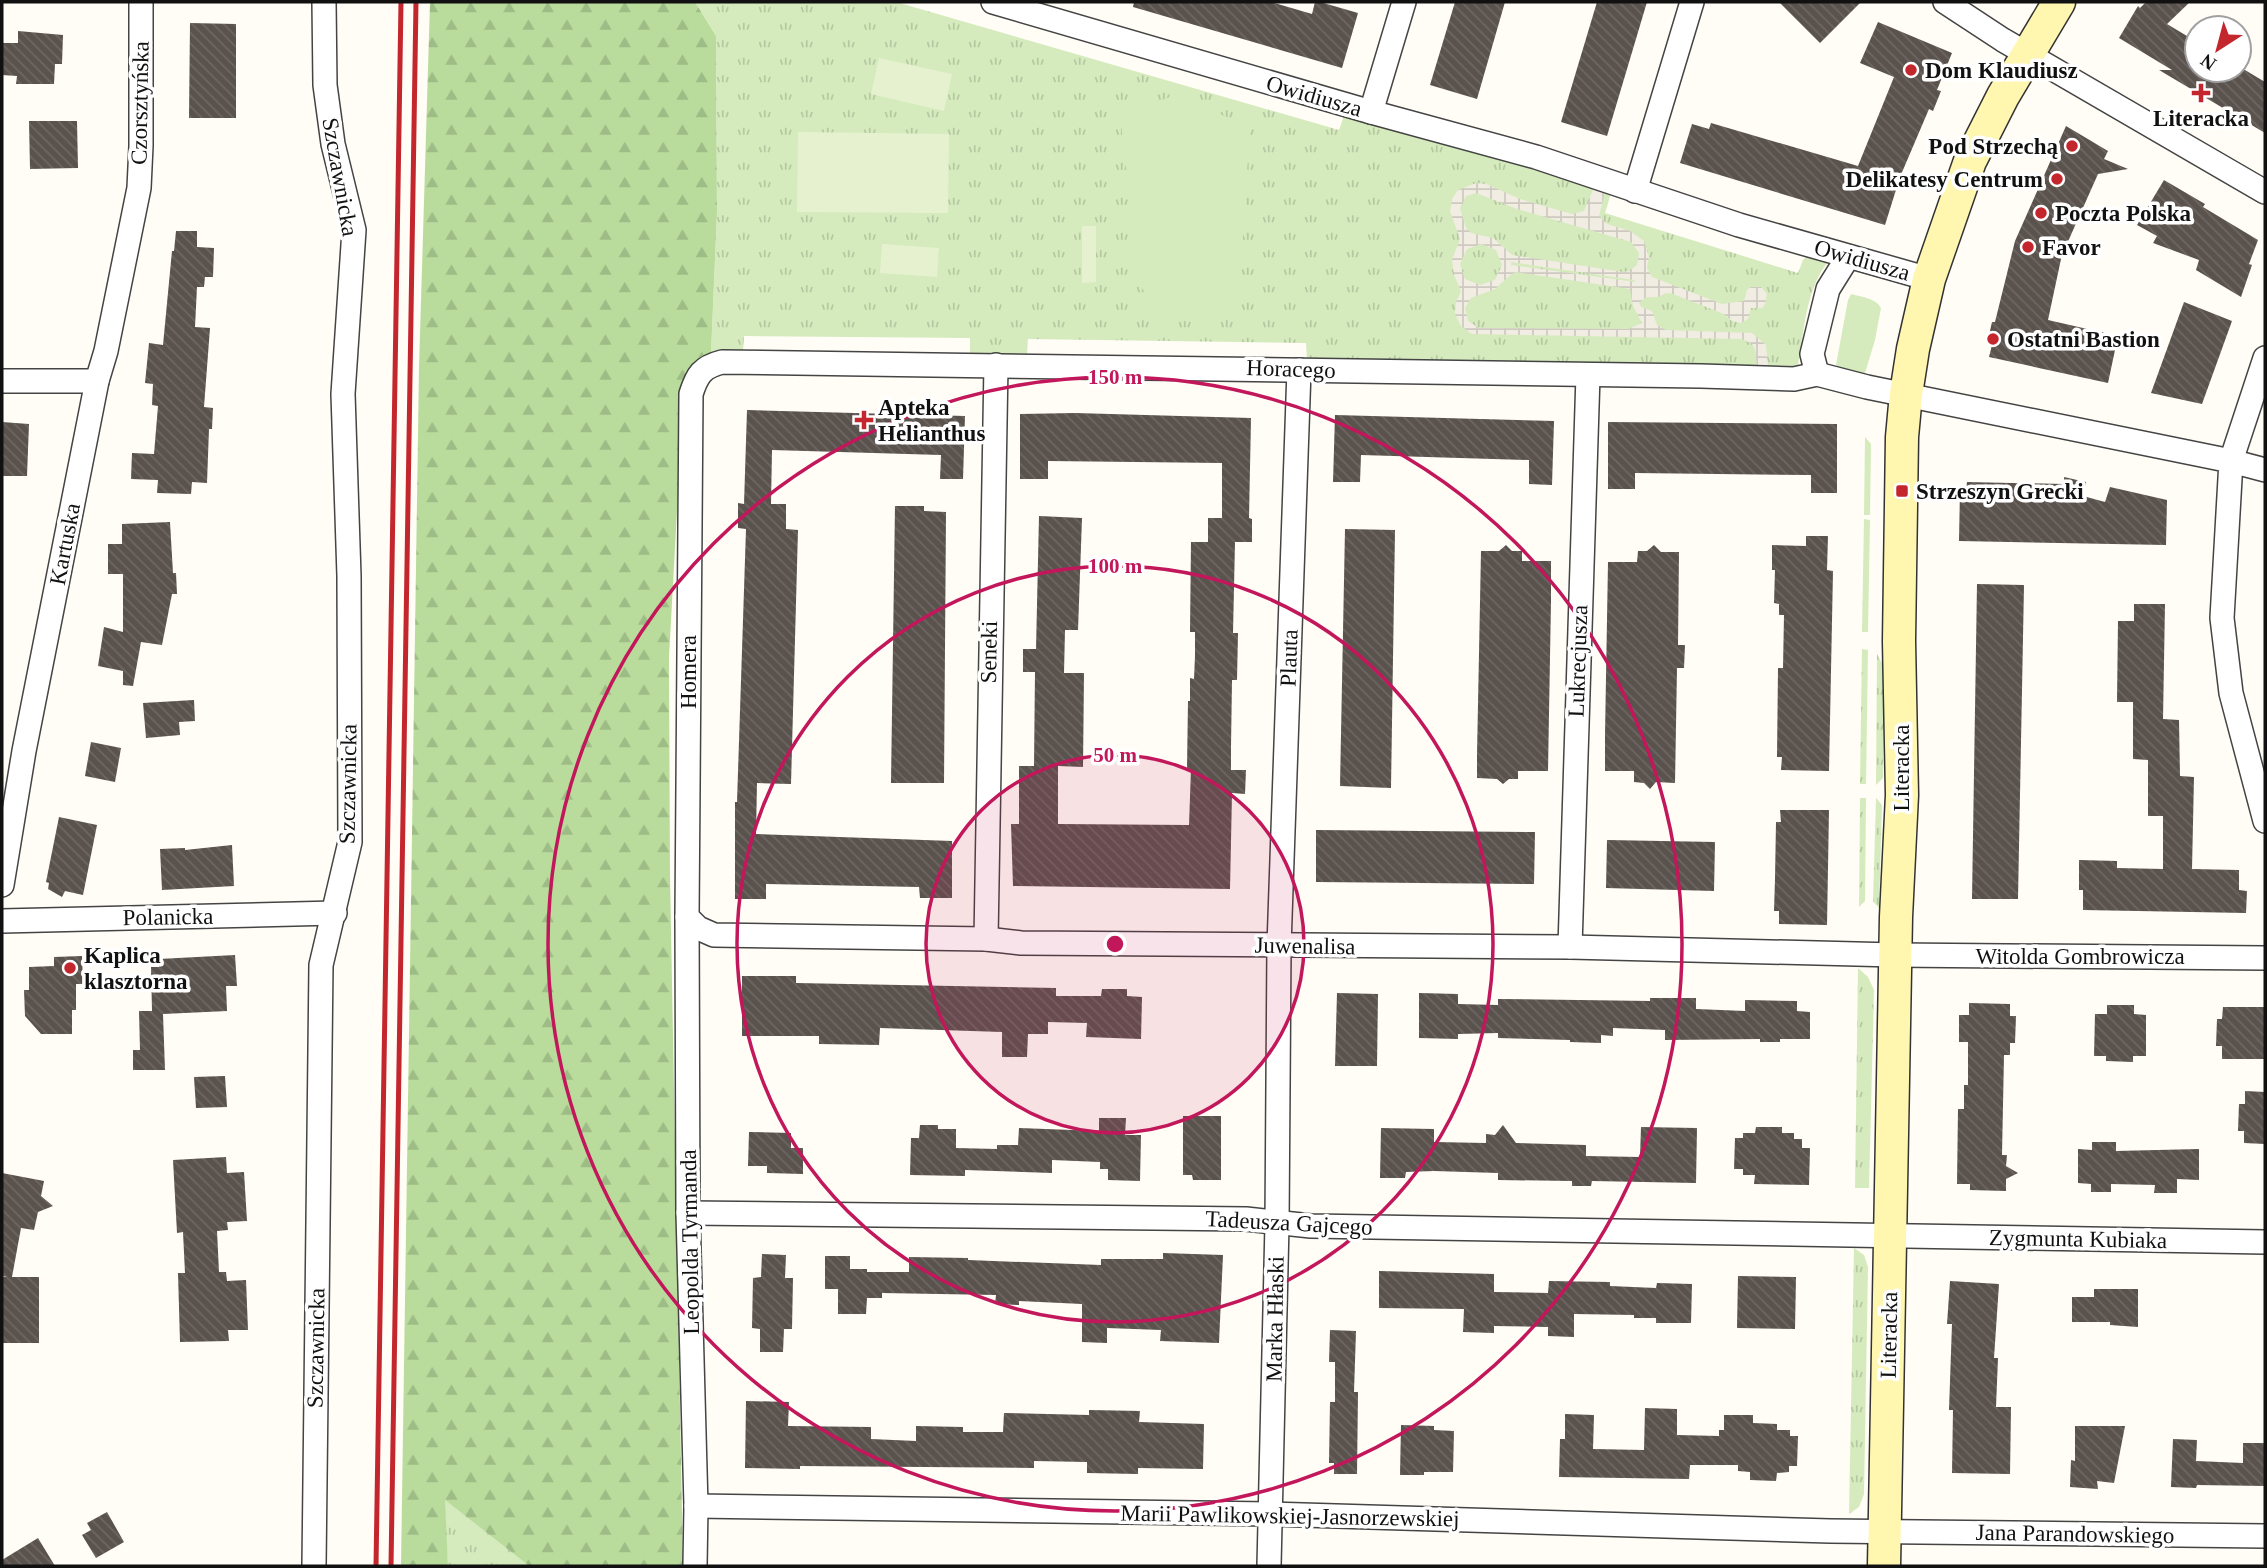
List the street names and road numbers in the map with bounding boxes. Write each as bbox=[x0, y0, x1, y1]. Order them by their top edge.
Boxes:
street label: Czorsztyńska bbox=[126, 41, 154, 165]
street label: Owidiusza bbox=[1263, 70, 1365, 122]
street label: Szczawnicka bbox=[317, 116, 363, 238]
street label: Owidiusza bbox=[1811, 234, 1913, 286]
street label: Horacego bbox=[1246, 355, 1336, 383]
street label: Kartuska bbox=[45, 501, 85, 587]
street label: Lukrecjusza bbox=[1564, 604, 1592, 718]
street label: Seneki bbox=[976, 620, 1002, 684]
street label: Plauta bbox=[1276, 629, 1302, 687]
street label: Homera bbox=[676, 635, 701, 709]
street label: Szczawnicka bbox=[334, 724, 362, 844]
street label: Literacka bbox=[1889, 725, 1914, 811]
street label: Polanicka bbox=[122, 904, 214, 930]
street label: Juwenalisa bbox=[1254, 933, 1356, 959]
street label: Witolda Gombrowicza bbox=[1975, 944, 2185, 969]
street label: Leopolda Tyrmanda bbox=[676, 1149, 704, 1335]
street label: Tadeusza Gajcego bbox=[1205, 1206, 1373, 1240]
street label: Zygmunta Kubiaka bbox=[1989, 1225, 2167, 1253]
street label: Marka Hłaski bbox=[1261, 1256, 1289, 1382]
street label: Szczawnicka bbox=[302, 1288, 330, 1408]
street label: Literacka bbox=[1876, 1291, 1902, 1379]
street label: Marii Pawlikowskiej-Jasnorzewskiej bbox=[1120, 1501, 1460, 1531]
street label: Jana Parandowskiego bbox=[1975, 1520, 2175, 1548]

